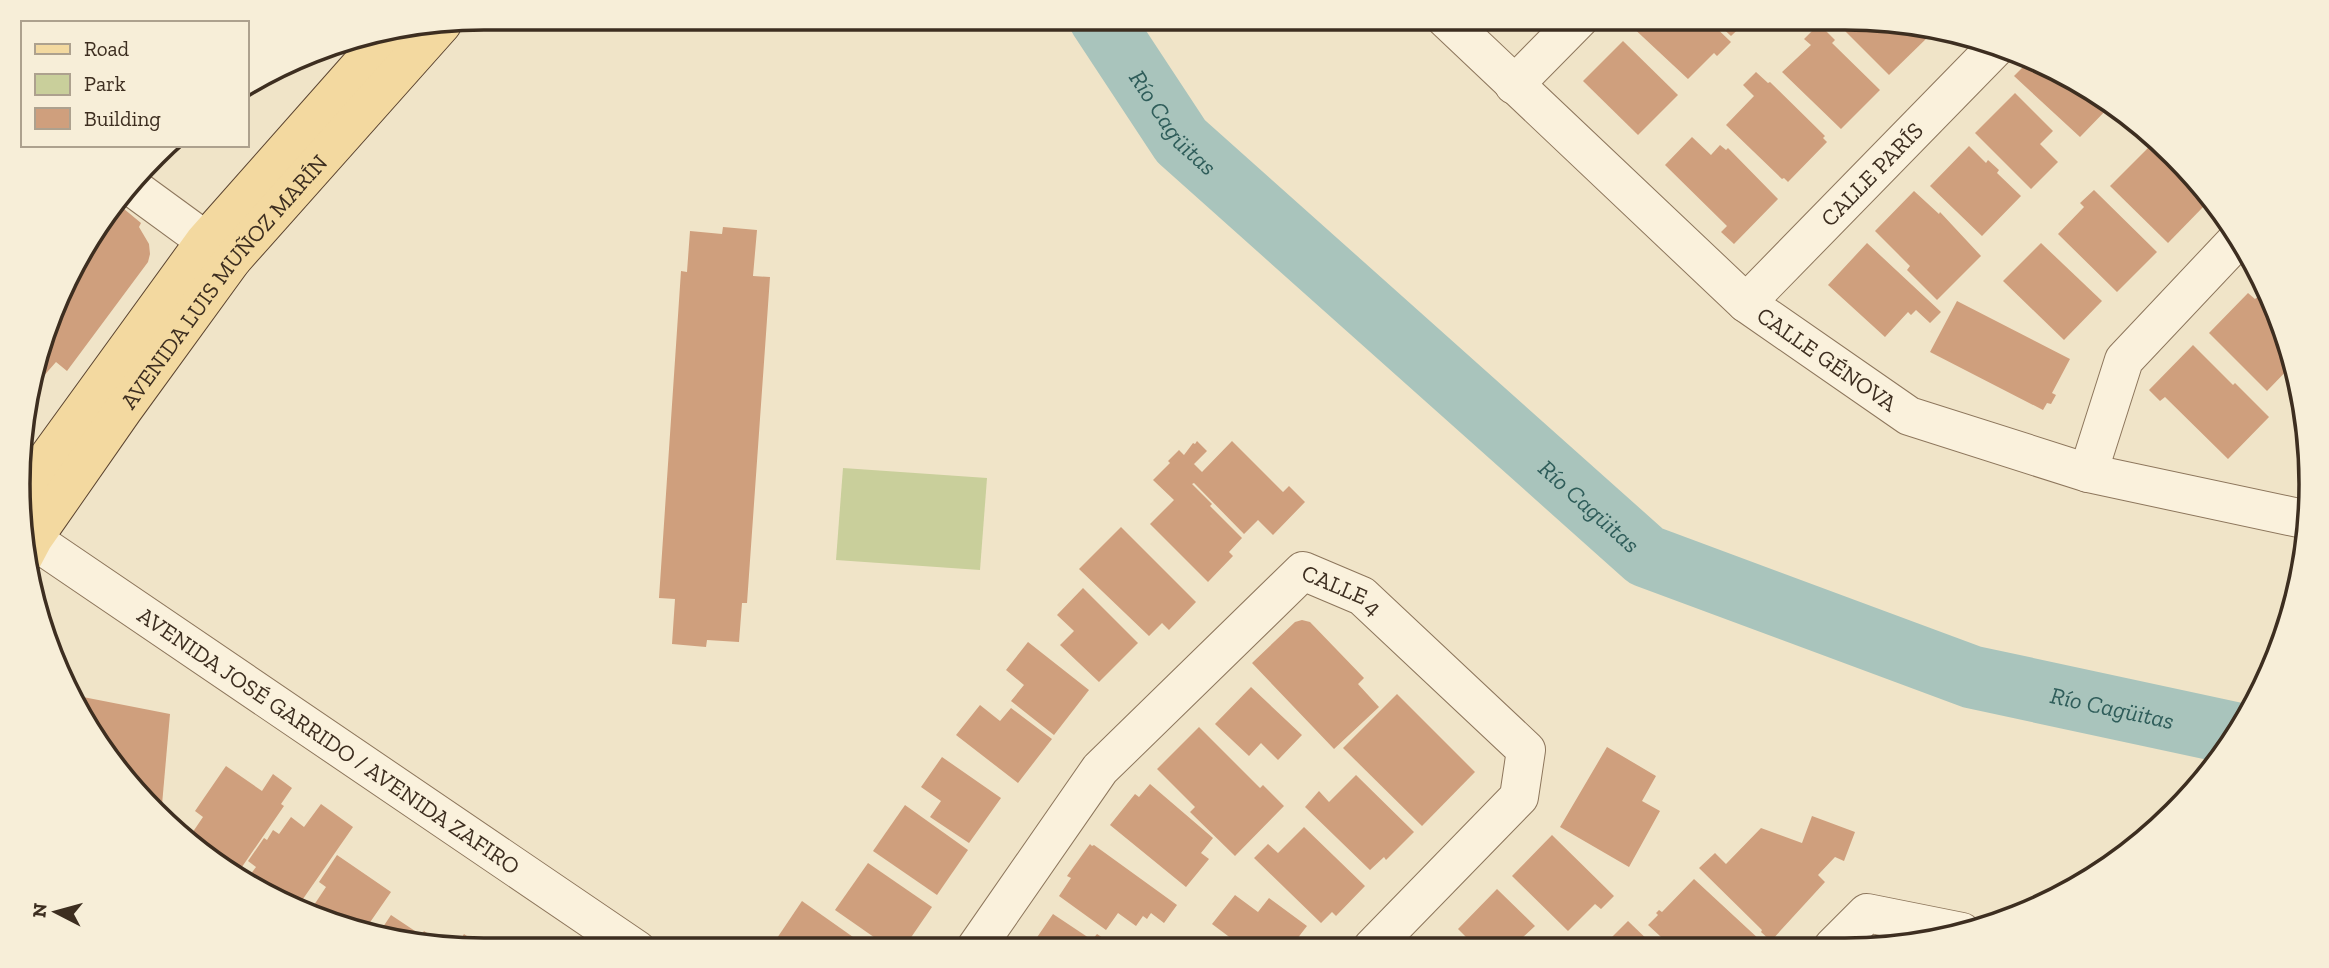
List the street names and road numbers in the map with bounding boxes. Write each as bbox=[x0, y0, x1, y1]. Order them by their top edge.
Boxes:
street label: CALLE PARÍS bbox=[1815, 116, 1929, 232]
street label: AVENIDA LUIS MUÑOZ MARÍN bbox=[115, 149, 333, 414]
street label: CALLE GÉNOVA bbox=[1751, 301, 1903, 418]
street label: CALLE 4 bbox=[1298, 558, 1388, 621]
street label: AVENIDA JOSÉ GARRIDO / AVENIDA ZAFIRO bbox=[132, 601, 525, 880]

